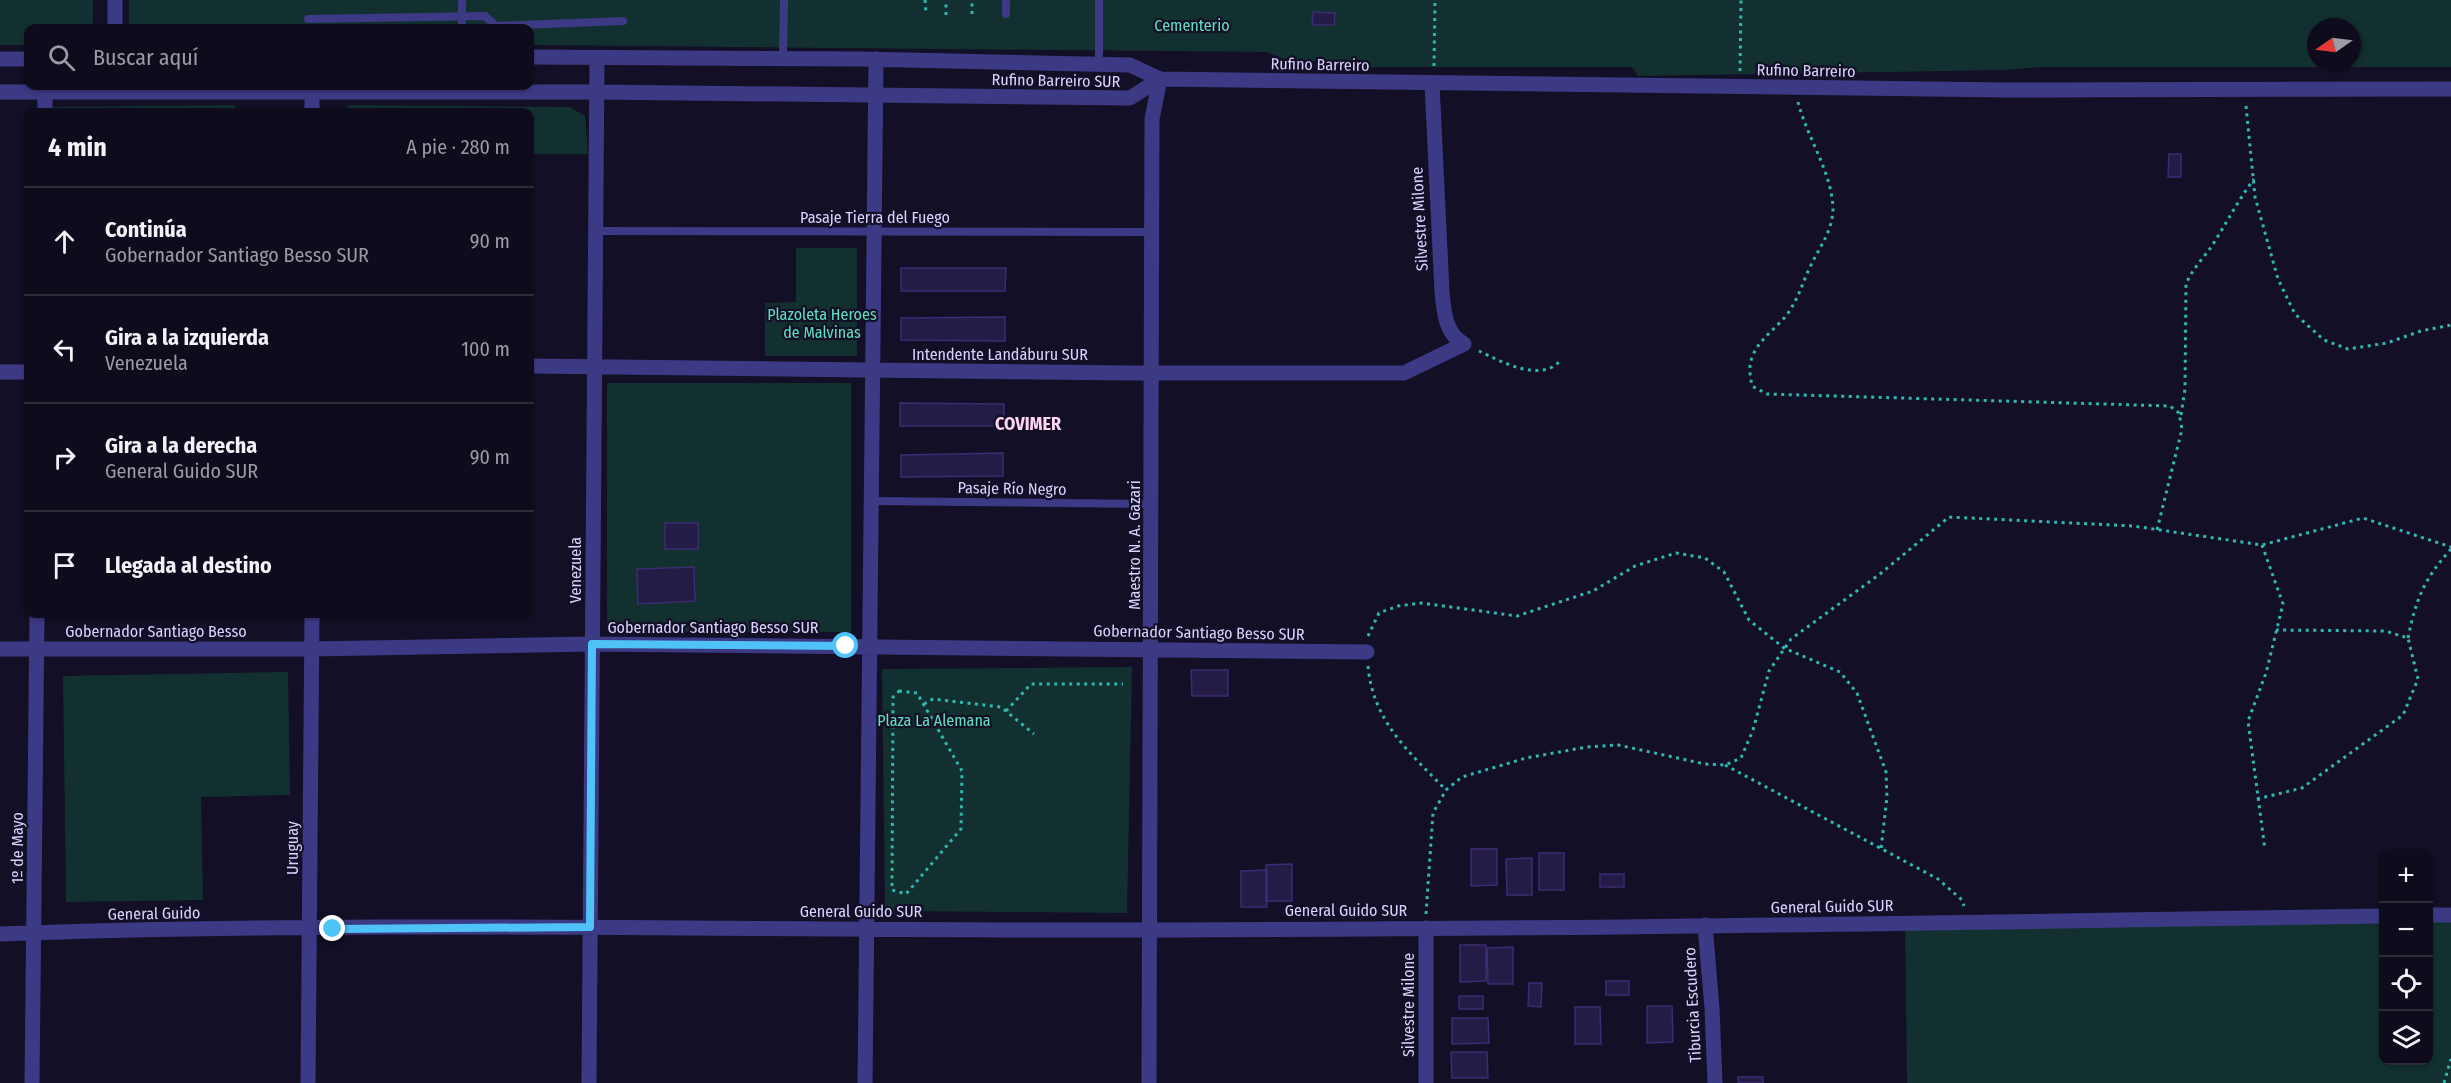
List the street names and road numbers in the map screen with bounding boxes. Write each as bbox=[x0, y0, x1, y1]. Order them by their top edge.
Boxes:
street label: Rufino Barreiro bbox=[1270, 54, 1370, 75]
street label: Rufino Barreiro bbox=[1756, 60, 1856, 81]
street label: Rufino Barreiro SUR bbox=[991, 70, 1121, 91]
street label: Silvestre Milone bbox=[1407, 166, 1432, 271]
street label: Pasaje Tierra del Fuego bbox=[800, 208, 950, 227]
street label: Intendente Landáburu SUR bbox=[912, 345, 1088, 364]
street label: Pasaje Río Negro bbox=[957, 478, 1067, 499]
street label: Maestro N. A. Gazari bbox=[1125, 480, 1144, 610]
street label: Venezuela bbox=[566, 537, 585, 603]
street label: Gobernador Santiago Besso SUR bbox=[607, 618, 819, 637]
street label: Gobernador Santiago Besso SUR bbox=[1093, 621, 1305, 644]
street label: Gobernador Santiago Besso bbox=[65, 622, 247, 641]
street label: 1º de Mayo bbox=[8, 812, 27, 884]
street label: Uruguay bbox=[283, 820, 302, 875]
street label: General Guido SUR bbox=[1771, 896, 1894, 917]
street label: General Guido SUR bbox=[1285, 901, 1408, 920]
street label: General Guido SUR bbox=[800, 902, 923, 921]
street label: General Guido bbox=[107, 903, 201, 924]
street label: Tiburcia Escudero bbox=[1680, 947, 1705, 1063]
street label: Silvestre Milone bbox=[1399, 953, 1418, 1057]

